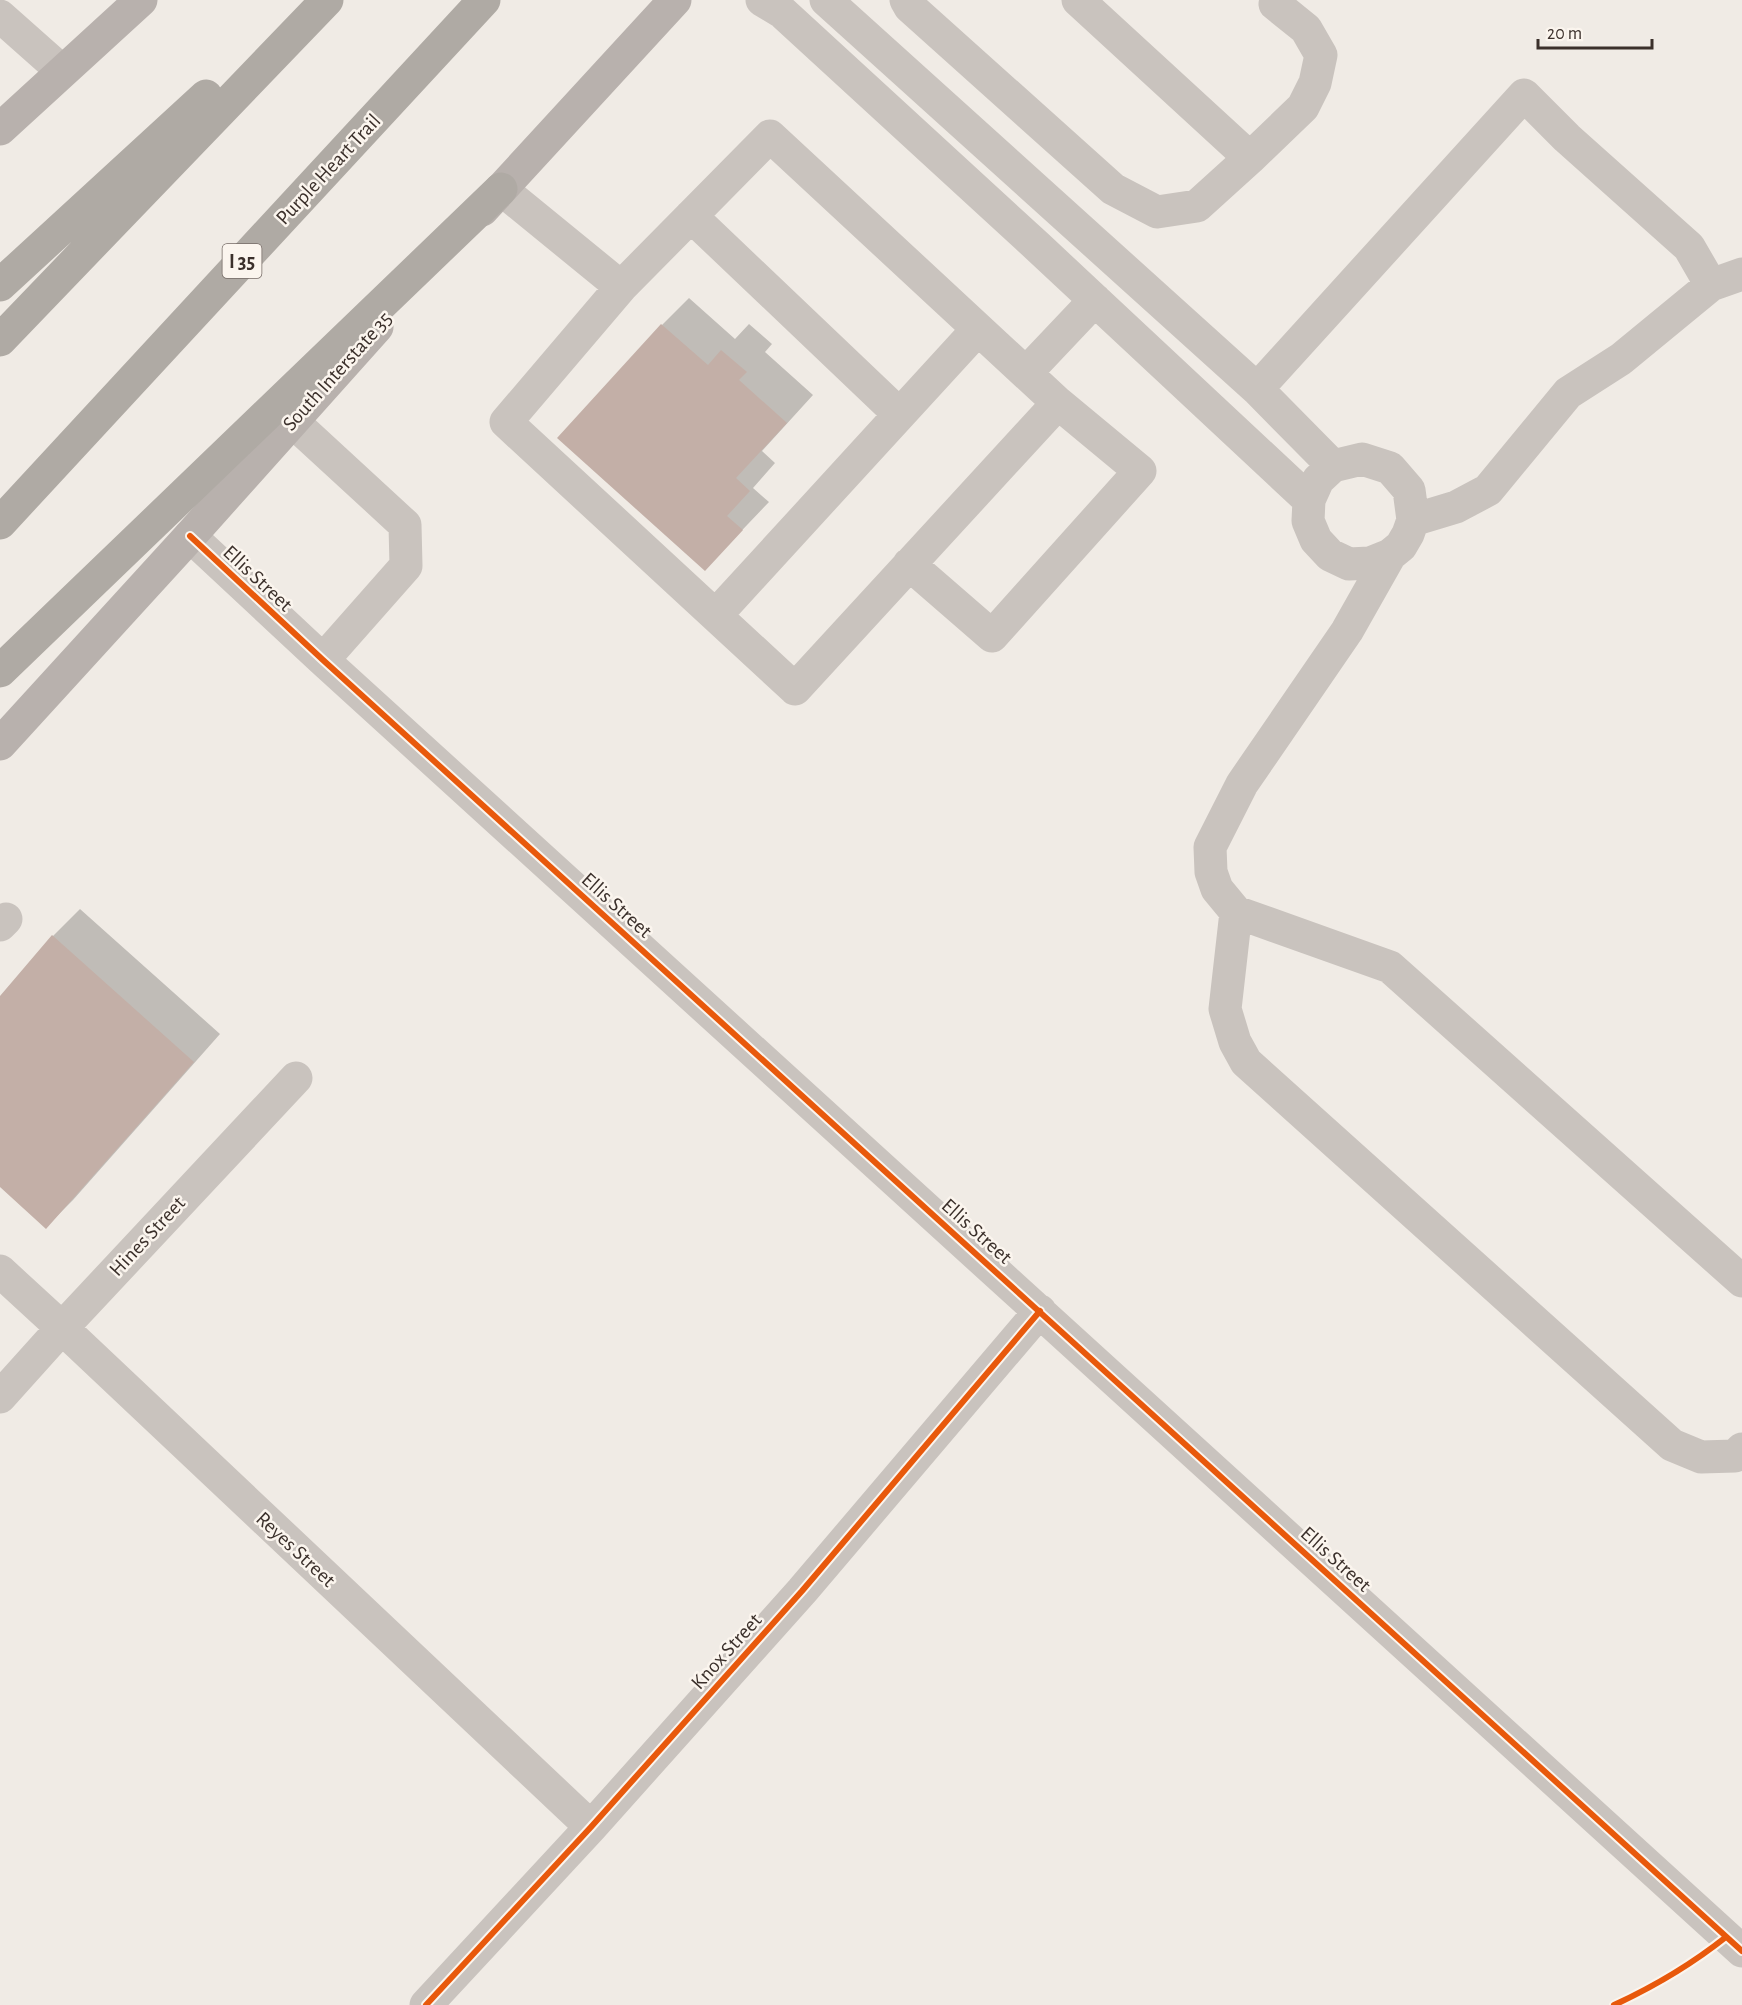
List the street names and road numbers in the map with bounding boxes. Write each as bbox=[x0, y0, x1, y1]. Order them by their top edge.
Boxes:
street label: Purple Heart Trail bbox=[272, 110, 385, 229]
road number: I 35 bbox=[222, 244, 262, 278]
street label: South Interstate 35 bbox=[279, 308, 396, 435]
street label: Ellis Street bbox=[219, 541, 297, 616]
street label: Ellis Street bbox=[578, 869, 656, 942]
street label: Hines Street bbox=[105, 1192, 190, 1280]
street label: Ellis Street bbox=[938, 1195, 1016, 1268]
street label: Reyes Street bbox=[252, 1508, 339, 1591]
street label: Ellis Street bbox=[1297, 1523, 1375, 1596]
street label: Knox Street bbox=[687, 1609, 766, 1693]

